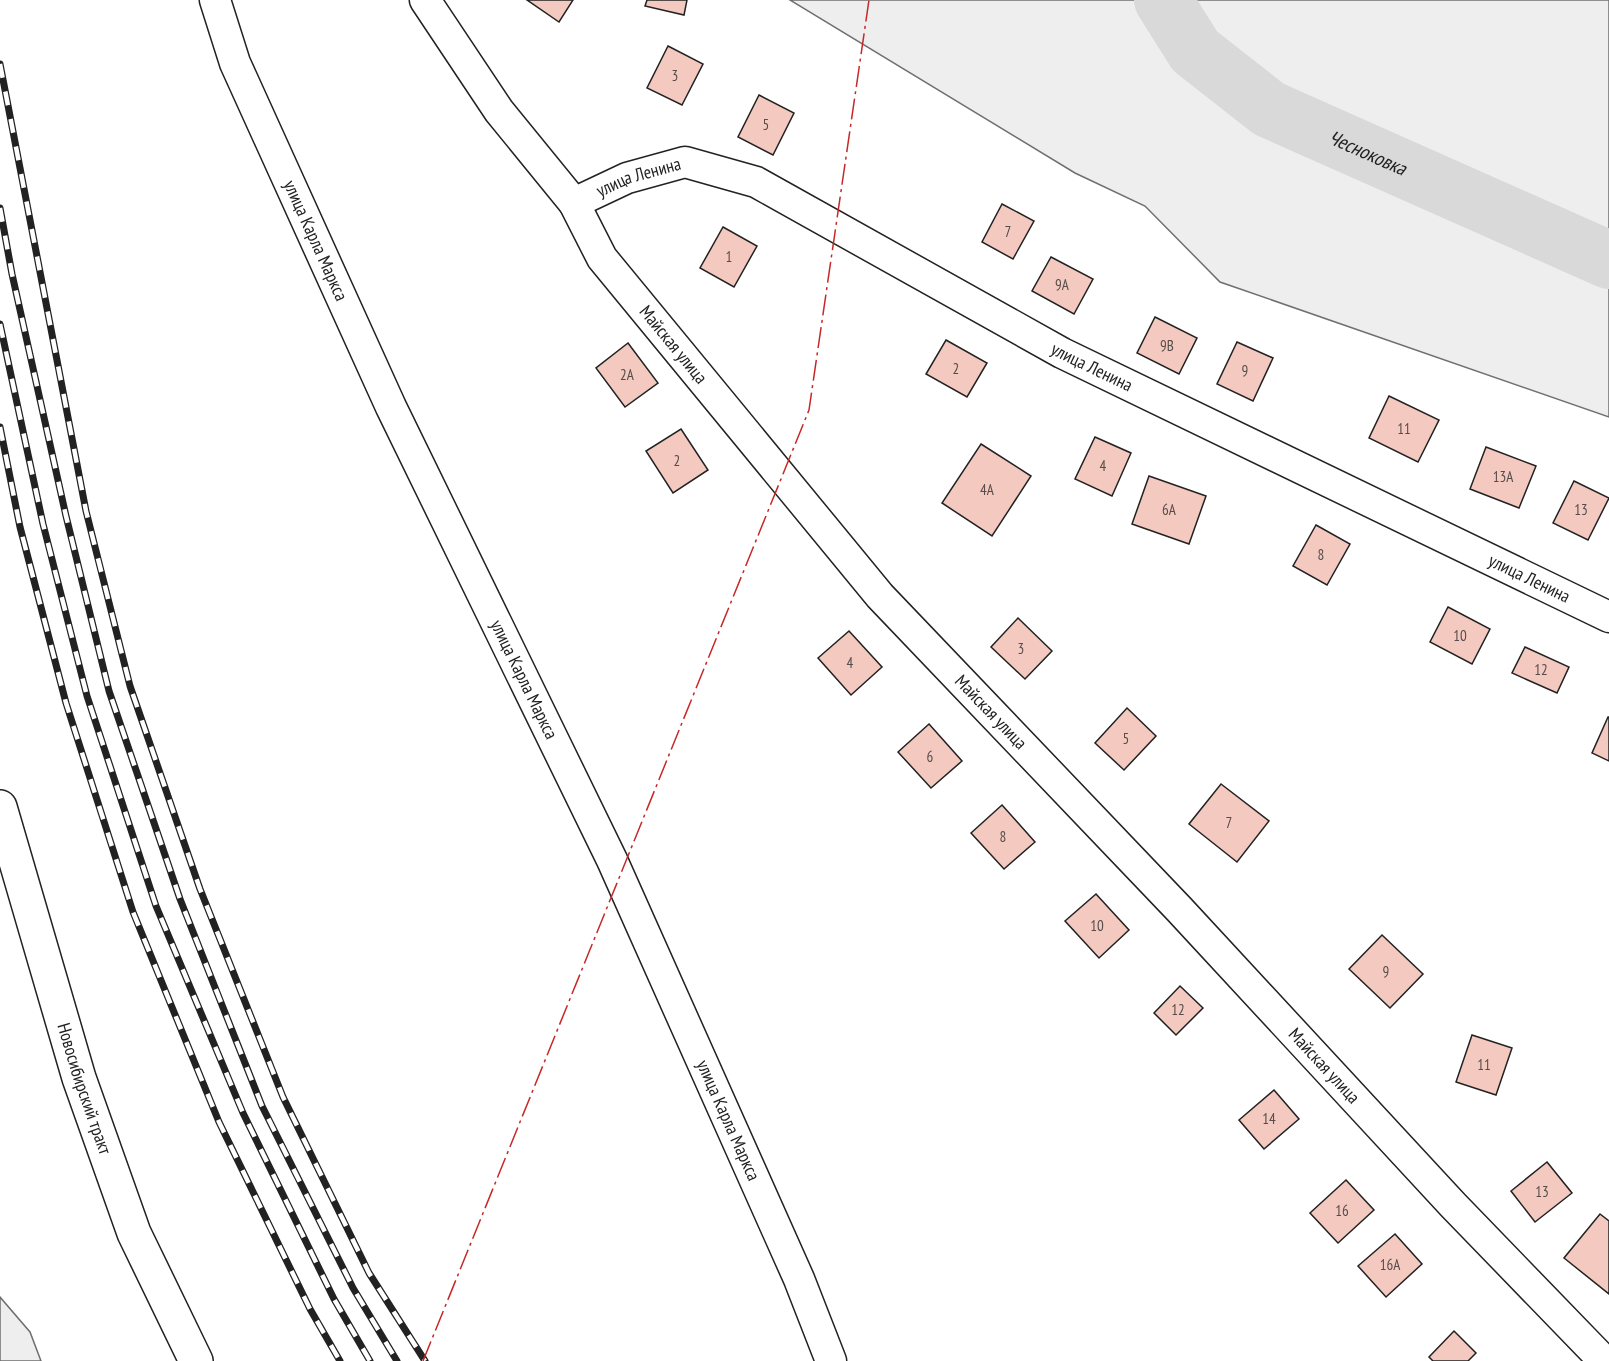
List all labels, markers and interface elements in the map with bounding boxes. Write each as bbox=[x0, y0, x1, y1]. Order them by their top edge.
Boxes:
house number: 3 bbox=[672, 66, 678, 85]
house number: 5 bbox=[763, 115, 769, 134]
water label: Чесноковка bbox=[1325, 124, 1411, 182]
street label: улица Ленина bbox=[592, 152, 683, 202]
street label: улица Карла Маркса bbox=[279, 176, 353, 304]
house number: 7 bbox=[1005, 222, 1011, 241]
house number: 1 bbox=[726, 247, 732, 266]
house number: 9А bbox=[1055, 275, 1070, 294]
street label: Майская улица bbox=[635, 300, 713, 388]
house number: 9В bbox=[1160, 336, 1174, 355]
street label: улица Ленина bbox=[1047, 337, 1137, 396]
house number: 2 bbox=[953, 359, 959, 378]
house number: 9 bbox=[1242, 361, 1248, 380]
house number: 2А bbox=[620, 365, 635, 384]
house number: 11 bbox=[1397, 419, 1411, 438]
house number: 2 bbox=[674, 451, 680, 470]
house number: 4 bbox=[1100, 456, 1107, 475]
house number: 13А bbox=[1493, 467, 1514, 486]
house number: 4А bbox=[980, 480, 995, 499]
house number: 6А bbox=[1162, 500, 1177, 519]
house number: 13 bbox=[1574, 500, 1588, 519]
house number: 8 bbox=[1318, 545, 1324, 564]
street label: улица Ленина bbox=[1485, 549, 1574, 608]
street label: улица Карла Маркса bbox=[486, 616, 563, 743]
house number: 10 bbox=[1453, 626, 1467, 645]
house number: 3 bbox=[1018, 639, 1024, 658]
house number: 4 bbox=[847, 653, 854, 672]
house number: 12 bbox=[1534, 660, 1548, 679]
street label: Майская улица bbox=[950, 670, 1032, 754]
house number: 5 bbox=[1123, 729, 1129, 748]
house number: 6 bbox=[927, 747, 934, 766]
house number: 7 bbox=[1226, 813, 1232, 832]
house number: 8 bbox=[1000, 827, 1006, 846]
house number: 10 bbox=[1090, 916, 1104, 935]
house number: 9 bbox=[1383, 962, 1389, 981]
house number: 12 bbox=[1171, 1000, 1185, 1019]
street label: Новосибирский тракт bbox=[53, 1020, 117, 1157]
street label: Майская улица bbox=[1284, 1023, 1365, 1108]
house number: 11 bbox=[1477, 1055, 1491, 1074]
street label: улица Карла Маркса bbox=[692, 1056, 766, 1184]
house number: 14 bbox=[1262, 1109, 1276, 1128]
house number: 13 bbox=[1535, 1182, 1549, 1201]
house number: 16 bbox=[1335, 1201, 1349, 1220]
house number: 16А bbox=[1380, 1255, 1401, 1274]

